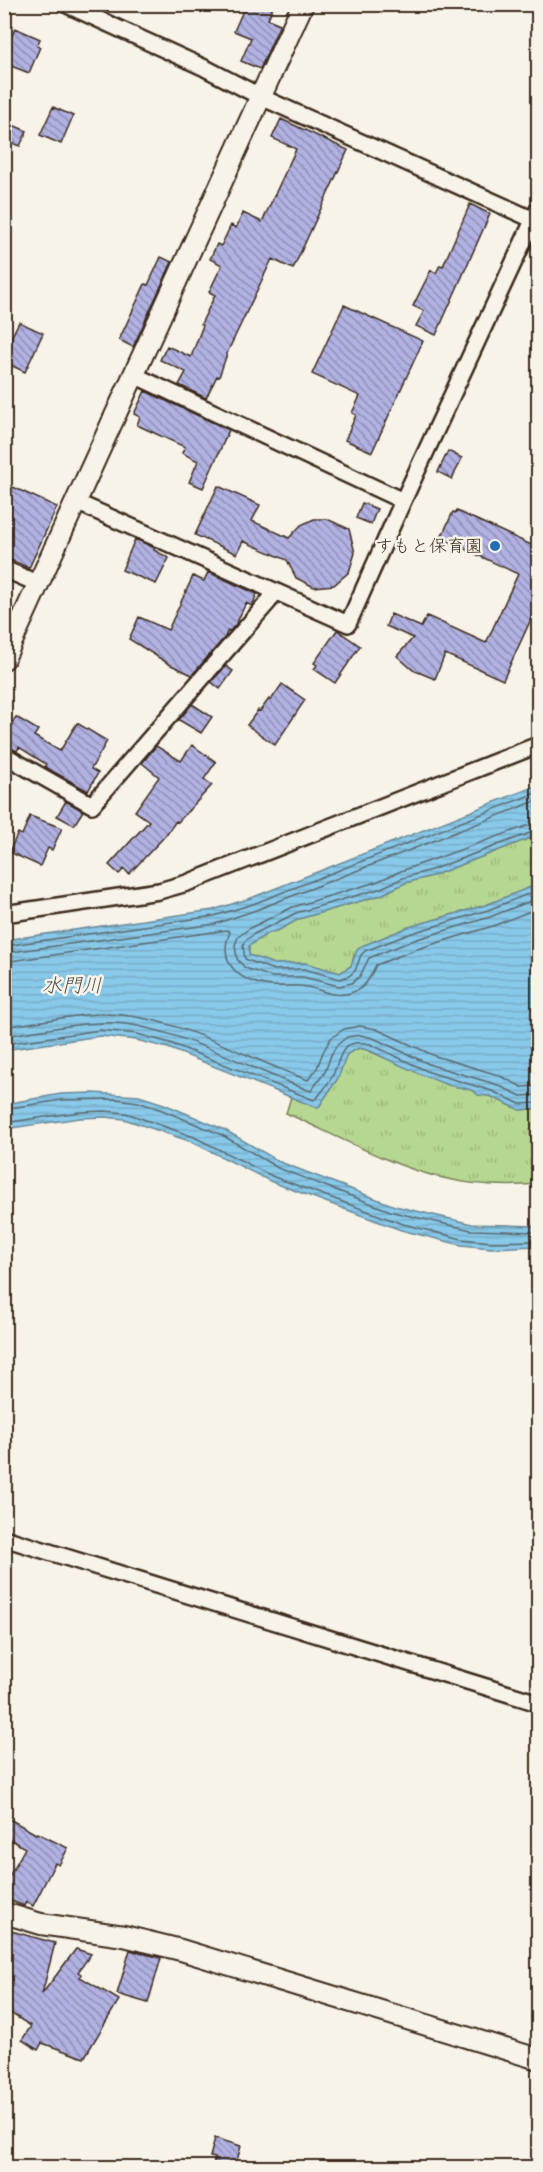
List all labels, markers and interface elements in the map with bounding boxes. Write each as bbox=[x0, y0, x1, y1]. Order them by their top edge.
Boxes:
place label: すもと保育園 bbox=[375, 534, 483, 558]
marker: すもと保育園 bbox=[488, 539, 502, 553]
water label: 水門川 bbox=[42, 972, 102, 998]

